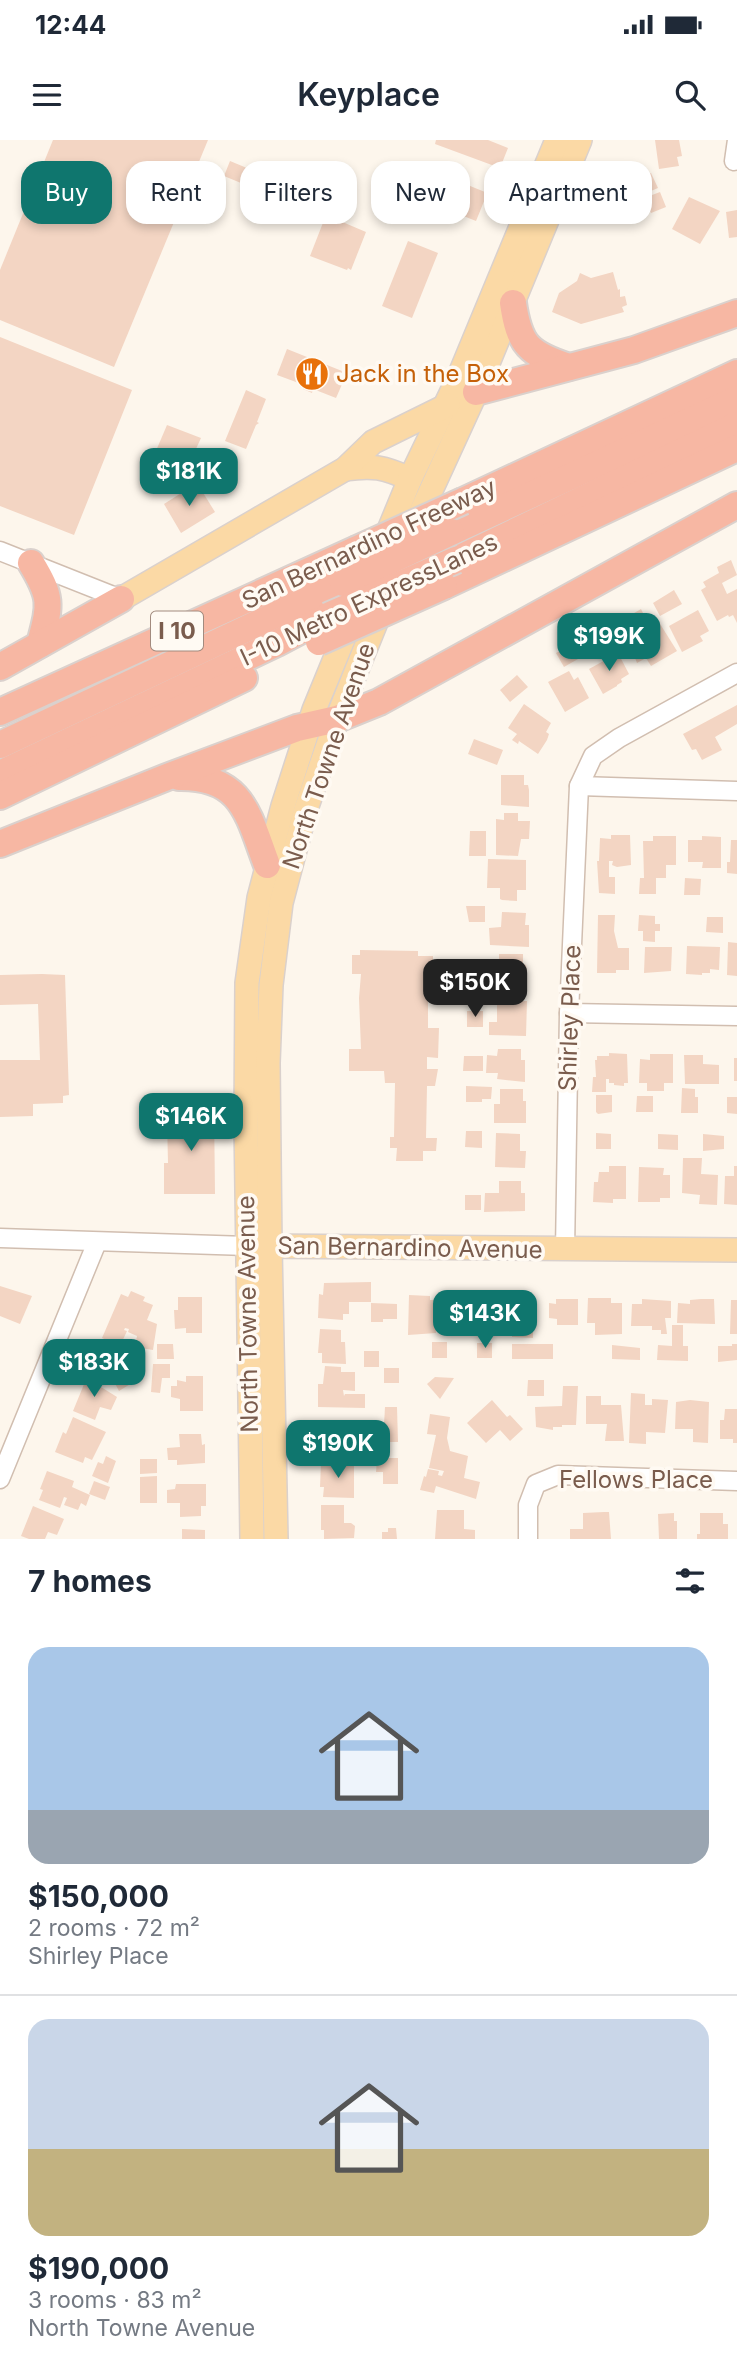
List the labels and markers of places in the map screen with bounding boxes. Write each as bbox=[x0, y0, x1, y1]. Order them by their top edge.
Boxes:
restaurant icon: Jack in the Box bbox=[293, 355, 331, 393]
place label: Jack in the Box bbox=[336, 359, 509, 388]
pin: $181K bbox=[140, 448, 238, 508]
pin: $199K bbox=[560, 614, 658, 673]
pin: $150K bbox=[426, 960, 524, 1019]
pin: $146K bbox=[142, 1094, 240, 1153]
pin: $143K bbox=[436, 1290, 534, 1350]
pin: $183K bbox=[45, 1340, 143, 1399]
pin: $190K bbox=[289, 1420, 387, 1480]

